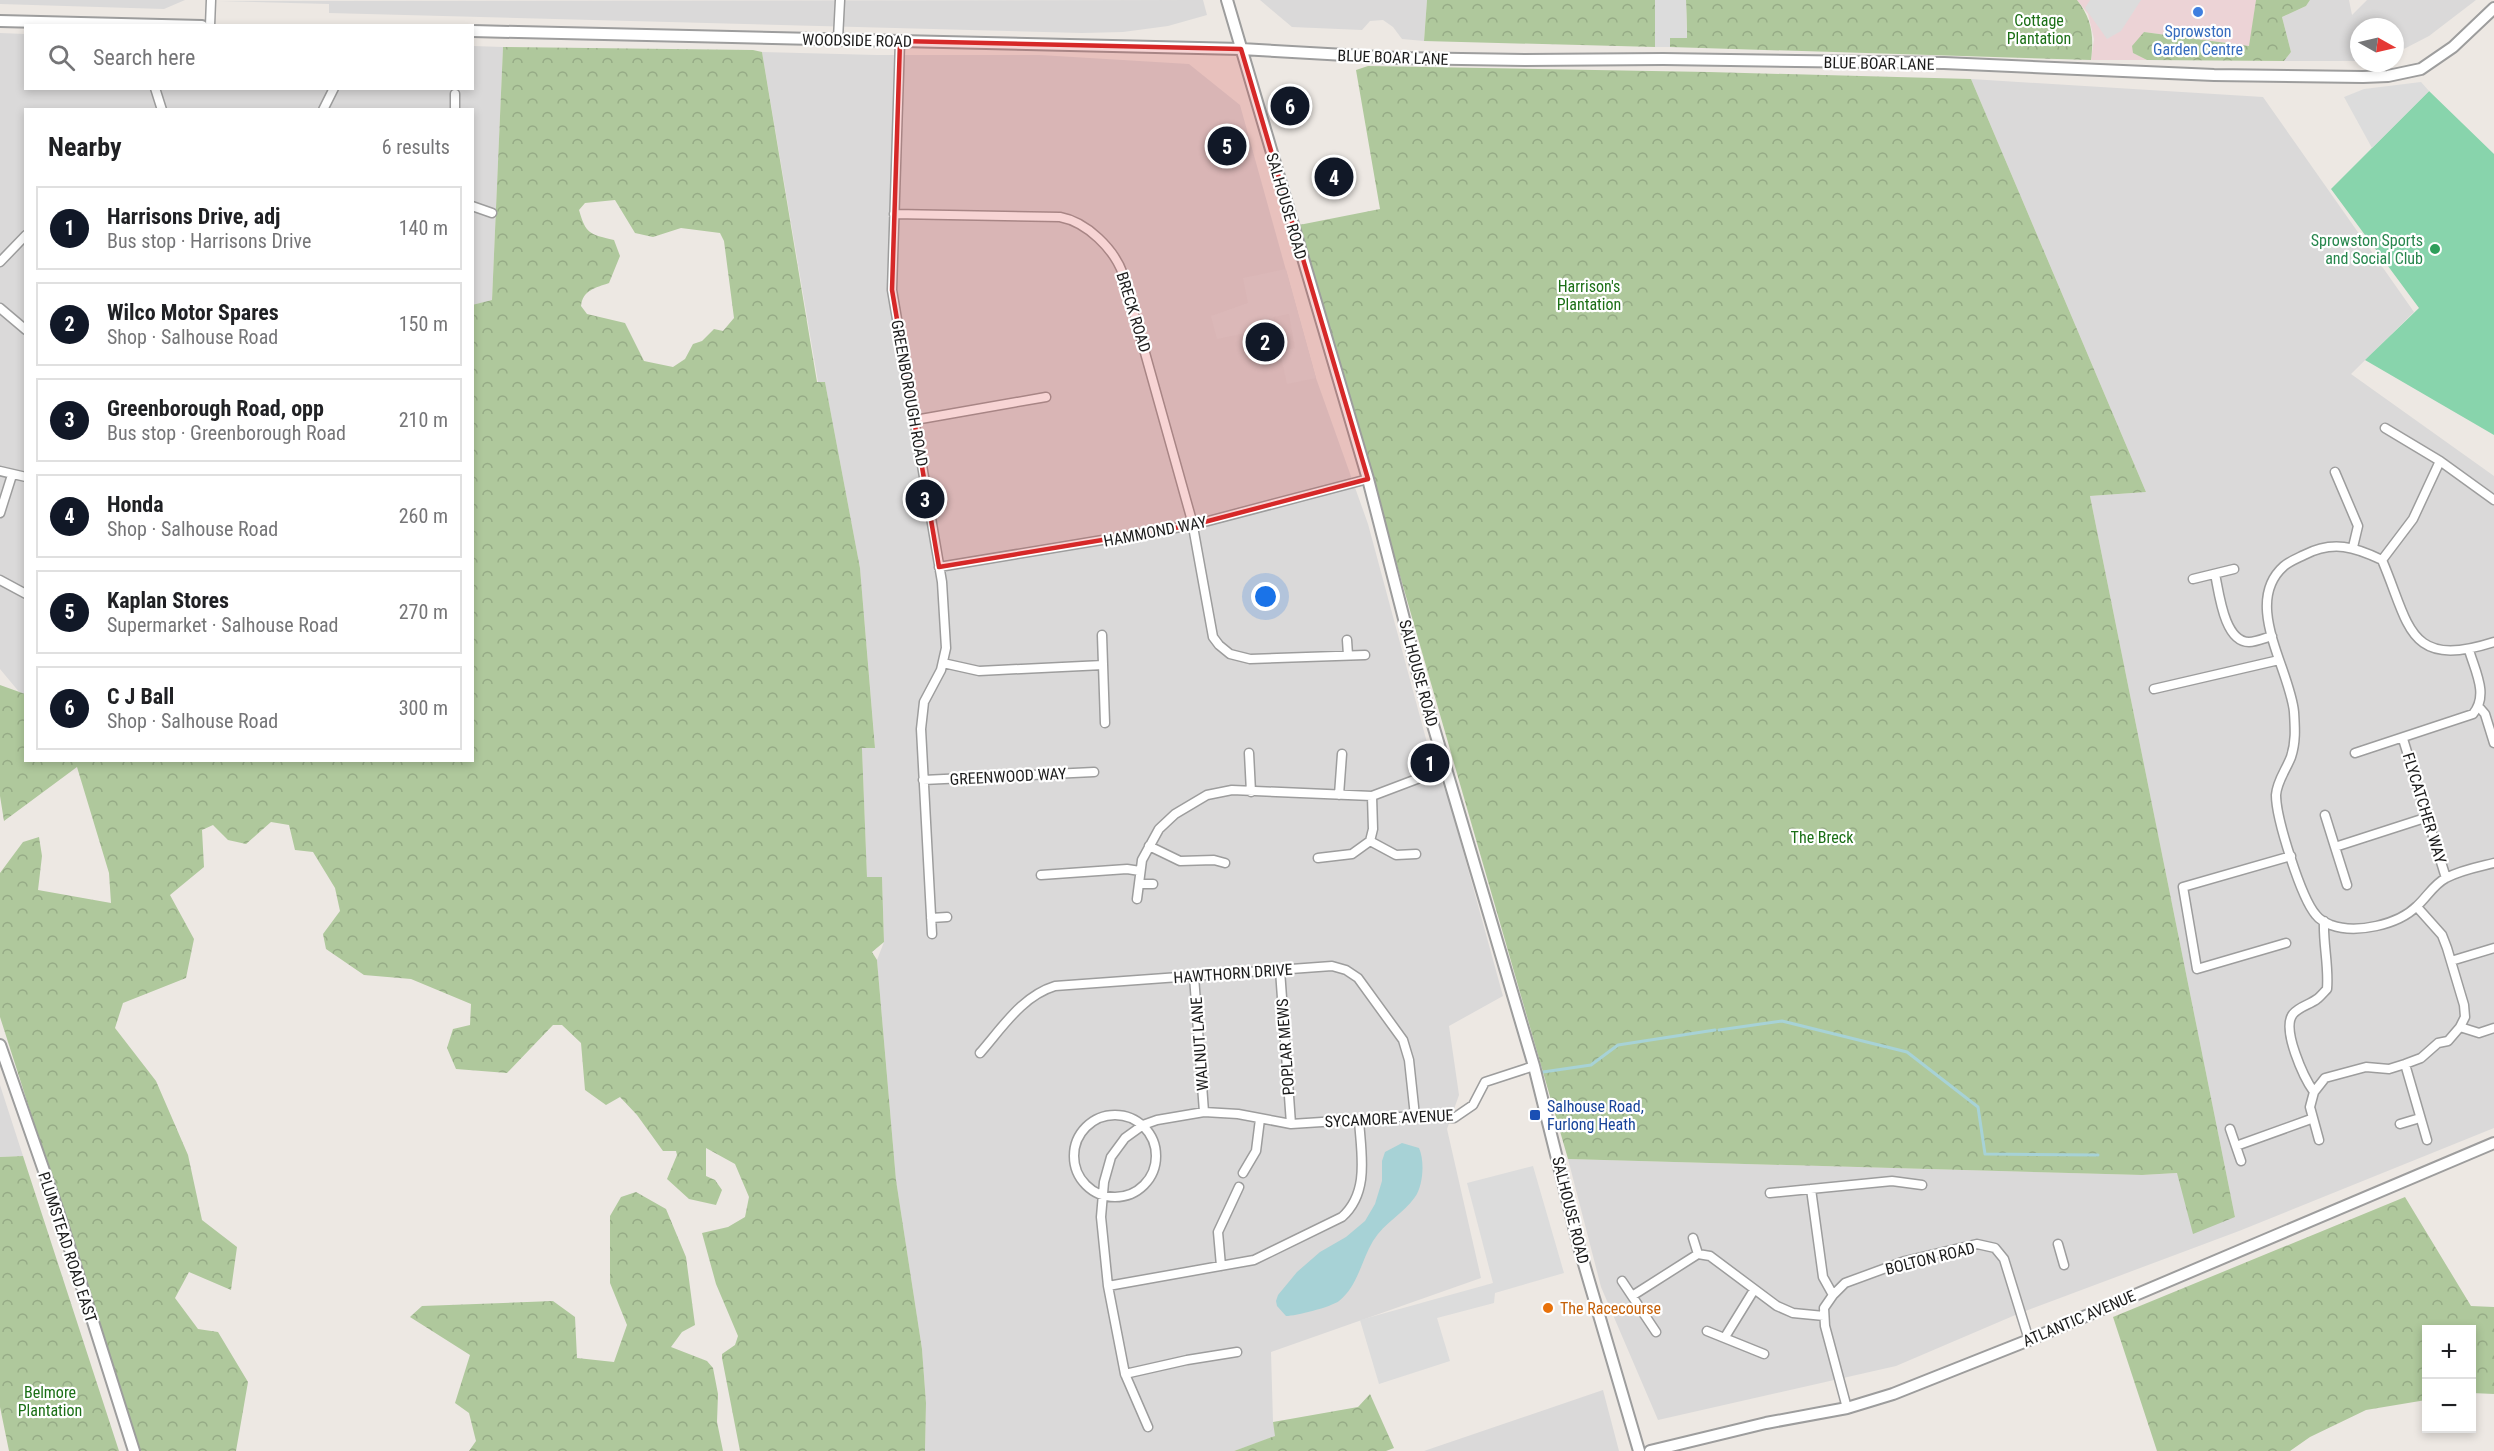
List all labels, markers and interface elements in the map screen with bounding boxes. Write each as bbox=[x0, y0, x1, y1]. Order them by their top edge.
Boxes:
marker: Sprowston Garden Centre bbox=[2191, 5, 2205, 19]
park label: Cottage Plantation bbox=[2007, 11, 2071, 48]
north arrow bbox=[2350, 18, 2404, 72]
place label: Sprowston Garden Centre bbox=[2153, 22, 2243, 59]
search box bbox=[24, 24, 474, 90]
street label: WOODSIDE ROAD bbox=[802, 30, 912, 51]
icon: search bbox=[45, 41, 78, 74]
text: Search here bbox=[93, 45, 195, 70]
street label: BLUE BOAR LANE bbox=[1337, 46, 1449, 69]
street label: BLUE BOAR LANE bbox=[1823, 53, 1935, 74]
pin: 6 bbox=[1270, 84, 1310, 128]
pin: 5 bbox=[1208, 124, 1246, 168]
text: Nearby bbox=[48, 132, 122, 162]
text: 6 results bbox=[382, 135, 450, 159]
street label: SALHOUSE ROAD bbox=[1262, 151, 1311, 262]
pin: 4 bbox=[1314, 154, 1354, 200]
text: Harrisons Drive, adj bbox=[107, 204, 280, 229]
text: 1 bbox=[64, 216, 75, 240]
text: 140 m bbox=[399, 216, 448, 240]
text: Bus stop · Harrisons Drive bbox=[107, 229, 311, 253]
place label: Sprowston Sports and Social Club bbox=[2311, 231, 2423, 268]
marker: Sprowston Sports and Social Club bbox=[2428, 242, 2442, 256]
street label: BRECK ROAD bbox=[1112, 270, 1155, 355]
park label: Harrison's Plantation bbox=[1557, 277, 1621, 314]
text: Wilco Motor Spares bbox=[107, 300, 279, 325]
text: 2 bbox=[64, 312, 75, 336]
text: 150 m bbox=[399, 312, 448, 336]
street label: GREENBOROUGH ROAD bbox=[887, 318, 932, 468]
pin: 2 bbox=[1246, 320, 1284, 364]
text: Shop · Salhouse Road bbox=[107, 325, 278, 349]
text: Greenborough Road, opp bbox=[107, 396, 324, 421]
text: 3 bbox=[64, 408, 75, 432]
text: 210 m bbox=[399, 408, 448, 432]
text: Bus stop · Greenborough Road bbox=[107, 421, 346, 445]
pin: 3 bbox=[906, 476, 944, 522]
text: Honda bbox=[107, 492, 164, 517]
text: 4 bbox=[64, 504, 75, 528]
text: 260 m bbox=[399, 504, 448, 528]
street label: HAMMOND WAY bbox=[1102, 512, 1209, 551]
text: Shop · Salhouse Road bbox=[107, 517, 278, 541]
your location bbox=[1251, 582, 1280, 611]
text: Kaplan Stores bbox=[107, 588, 229, 613]
text: 5 bbox=[64, 600, 75, 624]
text: 270 m bbox=[399, 600, 448, 624]
text: Supermarket · Salhouse Road bbox=[107, 613, 338, 637]
street label: SALHOUSE ROAD bbox=[1395, 618, 1442, 729]
text: C J Ball bbox=[107, 684, 174, 709]
text: 6 bbox=[64, 696, 75, 720]
text: 300 m bbox=[399, 696, 448, 720]
text: Shop · Salhouse Road bbox=[107, 709, 278, 733]
pin: 1 bbox=[1410, 740, 1450, 786]
street label: FLYCATCHER WAY bbox=[2399, 750, 2451, 866]
street label: GREENWOOD WAY bbox=[949, 764, 1067, 789]
park label: The Breck bbox=[1791, 828, 1854, 847]
street label: HAWTHORN DRIVE bbox=[1173, 960, 1293, 987]
street label: WALNUT LANE bbox=[1187, 996, 1212, 1092]
street label: POPLAR MEWS bbox=[1273, 998, 1298, 1096]
place label: Salhouse Road, Furlong Heath bbox=[1547, 1097, 1644, 1134]
street label: SYCAMORE AVENUE bbox=[1324, 1106, 1454, 1131]
marker: Salhouse Road, Furlong Heath bbox=[1528, 1108, 1542, 1122]
street label: SALHOUSE ROAD bbox=[1548, 1155, 1593, 1266]
street label: PLUMSTEAD ROAD EAST bbox=[34, 1169, 101, 1325]
street label: BOLTON ROAD bbox=[1883, 1238, 1977, 1279]
street label: ATLANTIC AVENUE bbox=[2020, 1286, 2138, 1351]
place label: The Racecourse bbox=[1560, 1299, 1661, 1318]
marker: The Racecourse bbox=[1541, 1301, 1555, 1315]
map controls bbox=[2422, 1325, 2476, 1433]
button: + bbox=[2422, 1325, 2476, 1379]
button: − bbox=[2422, 1379, 2476, 1433]
park label: Belmore Plantation bbox=[18, 1383, 82, 1420]

